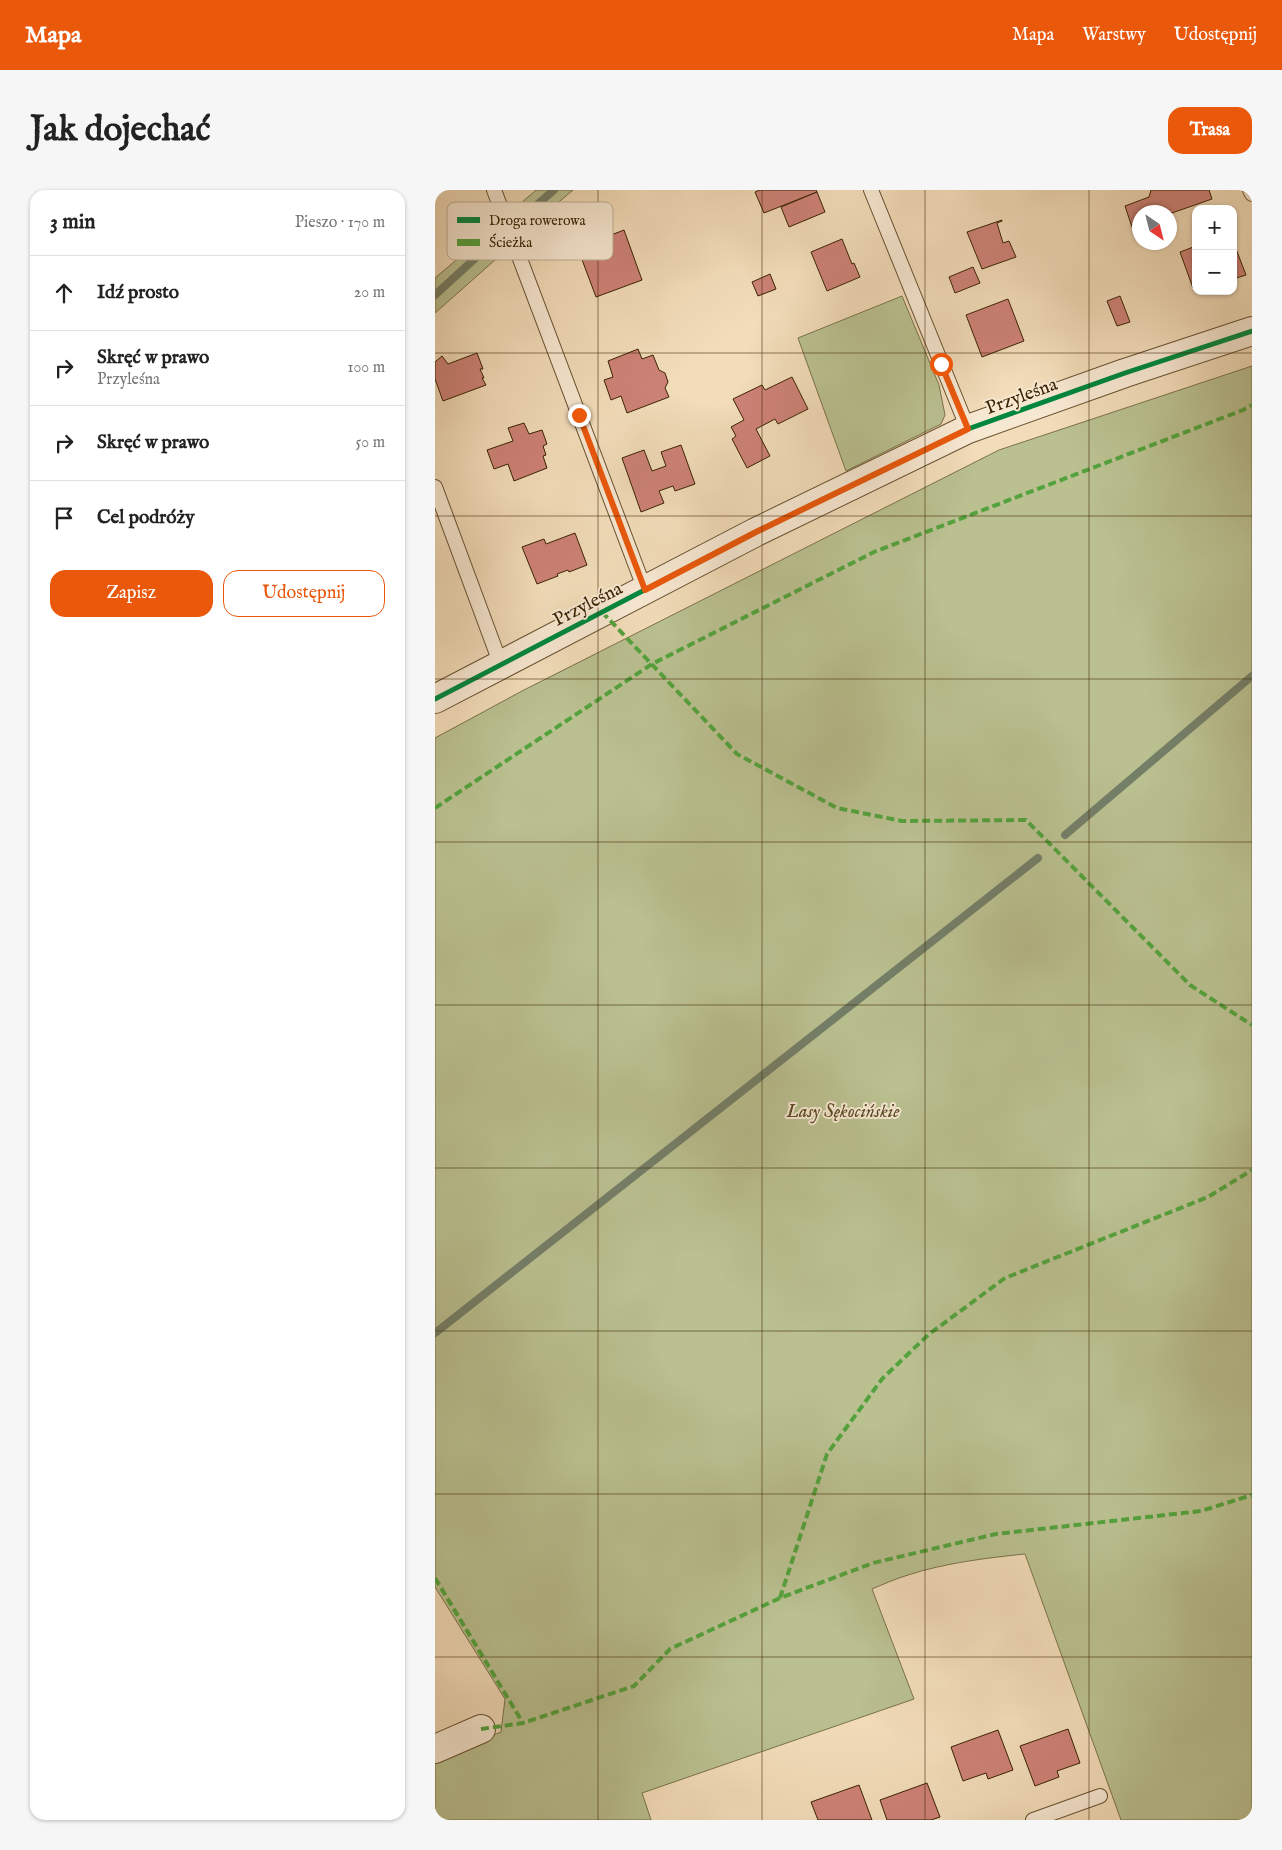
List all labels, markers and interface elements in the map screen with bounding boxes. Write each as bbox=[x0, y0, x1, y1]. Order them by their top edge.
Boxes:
text: Mapa bbox=[25, 20, 81, 51]
text: Mapa bbox=[1012, 24, 1054, 47]
text: Warstwy bbox=[1082, 24, 1146, 47]
text: Udostępnij bbox=[1174, 24, 1257, 47]
button: Trasa bbox=[1168, 107, 1252, 154]
text: Jak dojechać bbox=[30, 108, 210, 153]
legend bbox=[447, 202, 613, 260]
north arrow bbox=[1132, 205, 1177, 250]
map controls bbox=[1192, 205, 1237, 295]
button: + bbox=[1192, 205, 1237, 250]
text: 3 min bbox=[50, 209, 95, 236]
text: Droga rowerowa bbox=[489, 212, 586, 230]
text: Pieszo · 170 m bbox=[295, 213, 385, 233]
text: Ścieżka bbox=[489, 233, 533, 252]
button: − bbox=[1192, 250, 1237, 295]
icon: ahead bbox=[50, 279, 78, 307]
text: Idź prosto bbox=[97, 281, 179, 305]
text: 20 m bbox=[354, 283, 385, 303]
text: Skręć w prawo bbox=[97, 346, 209, 370]
route start bbox=[930, 353, 953, 376]
icon: right bbox=[50, 354, 78, 382]
text: 100 m bbox=[348, 358, 385, 378]
text: Przyleśna bbox=[97, 370, 160, 390]
street label: Przyleśna bbox=[982, 373, 1062, 421]
route end bbox=[568, 404, 591, 427]
icon: right bbox=[50, 429, 78, 457]
text: Skręć w prawo bbox=[97, 431, 209, 455]
text: 50 m bbox=[356, 433, 385, 453]
icon: arrive bbox=[50, 504, 78, 532]
text: Cel podróży bbox=[97, 506, 195, 530]
button: Zapisz bbox=[50, 570, 213, 617]
button: Udostępnij bbox=[223, 570, 385, 617]
street label: Przyleśna bbox=[549, 577, 627, 632]
park label: Lasy Sękocińskie bbox=[785, 1100, 900, 1124]

